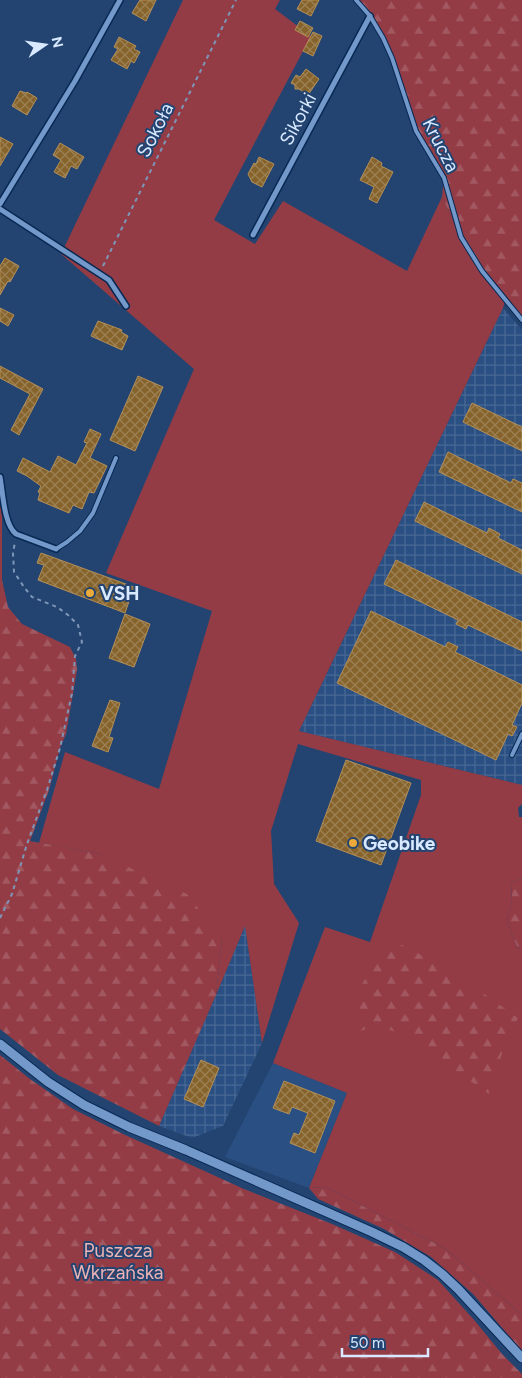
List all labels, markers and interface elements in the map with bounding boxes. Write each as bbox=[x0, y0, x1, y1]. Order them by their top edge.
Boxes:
north arrow bbox=[20, 20, 70, 70]
text: N bbox=[48, 35, 67, 49]
street label: Sikorki bbox=[275, 89, 321, 149]
street label: Sokoła bbox=[132, 99, 178, 161]
street label: Krucza bbox=[418, 114, 464, 176]
place label: VSH bbox=[100, 582, 140, 605]
marker: VSH bbox=[84, 587, 96, 599]
place label: Geobike bbox=[363, 832, 436, 855]
marker: Geobike bbox=[347, 837, 359, 849]
park label: Puszcza Wkrzańska bbox=[72, 1239, 164, 1284]
scale bar bbox=[342, 1326, 428, 1358]
text: 50 m bbox=[350, 1334, 385, 1352]

